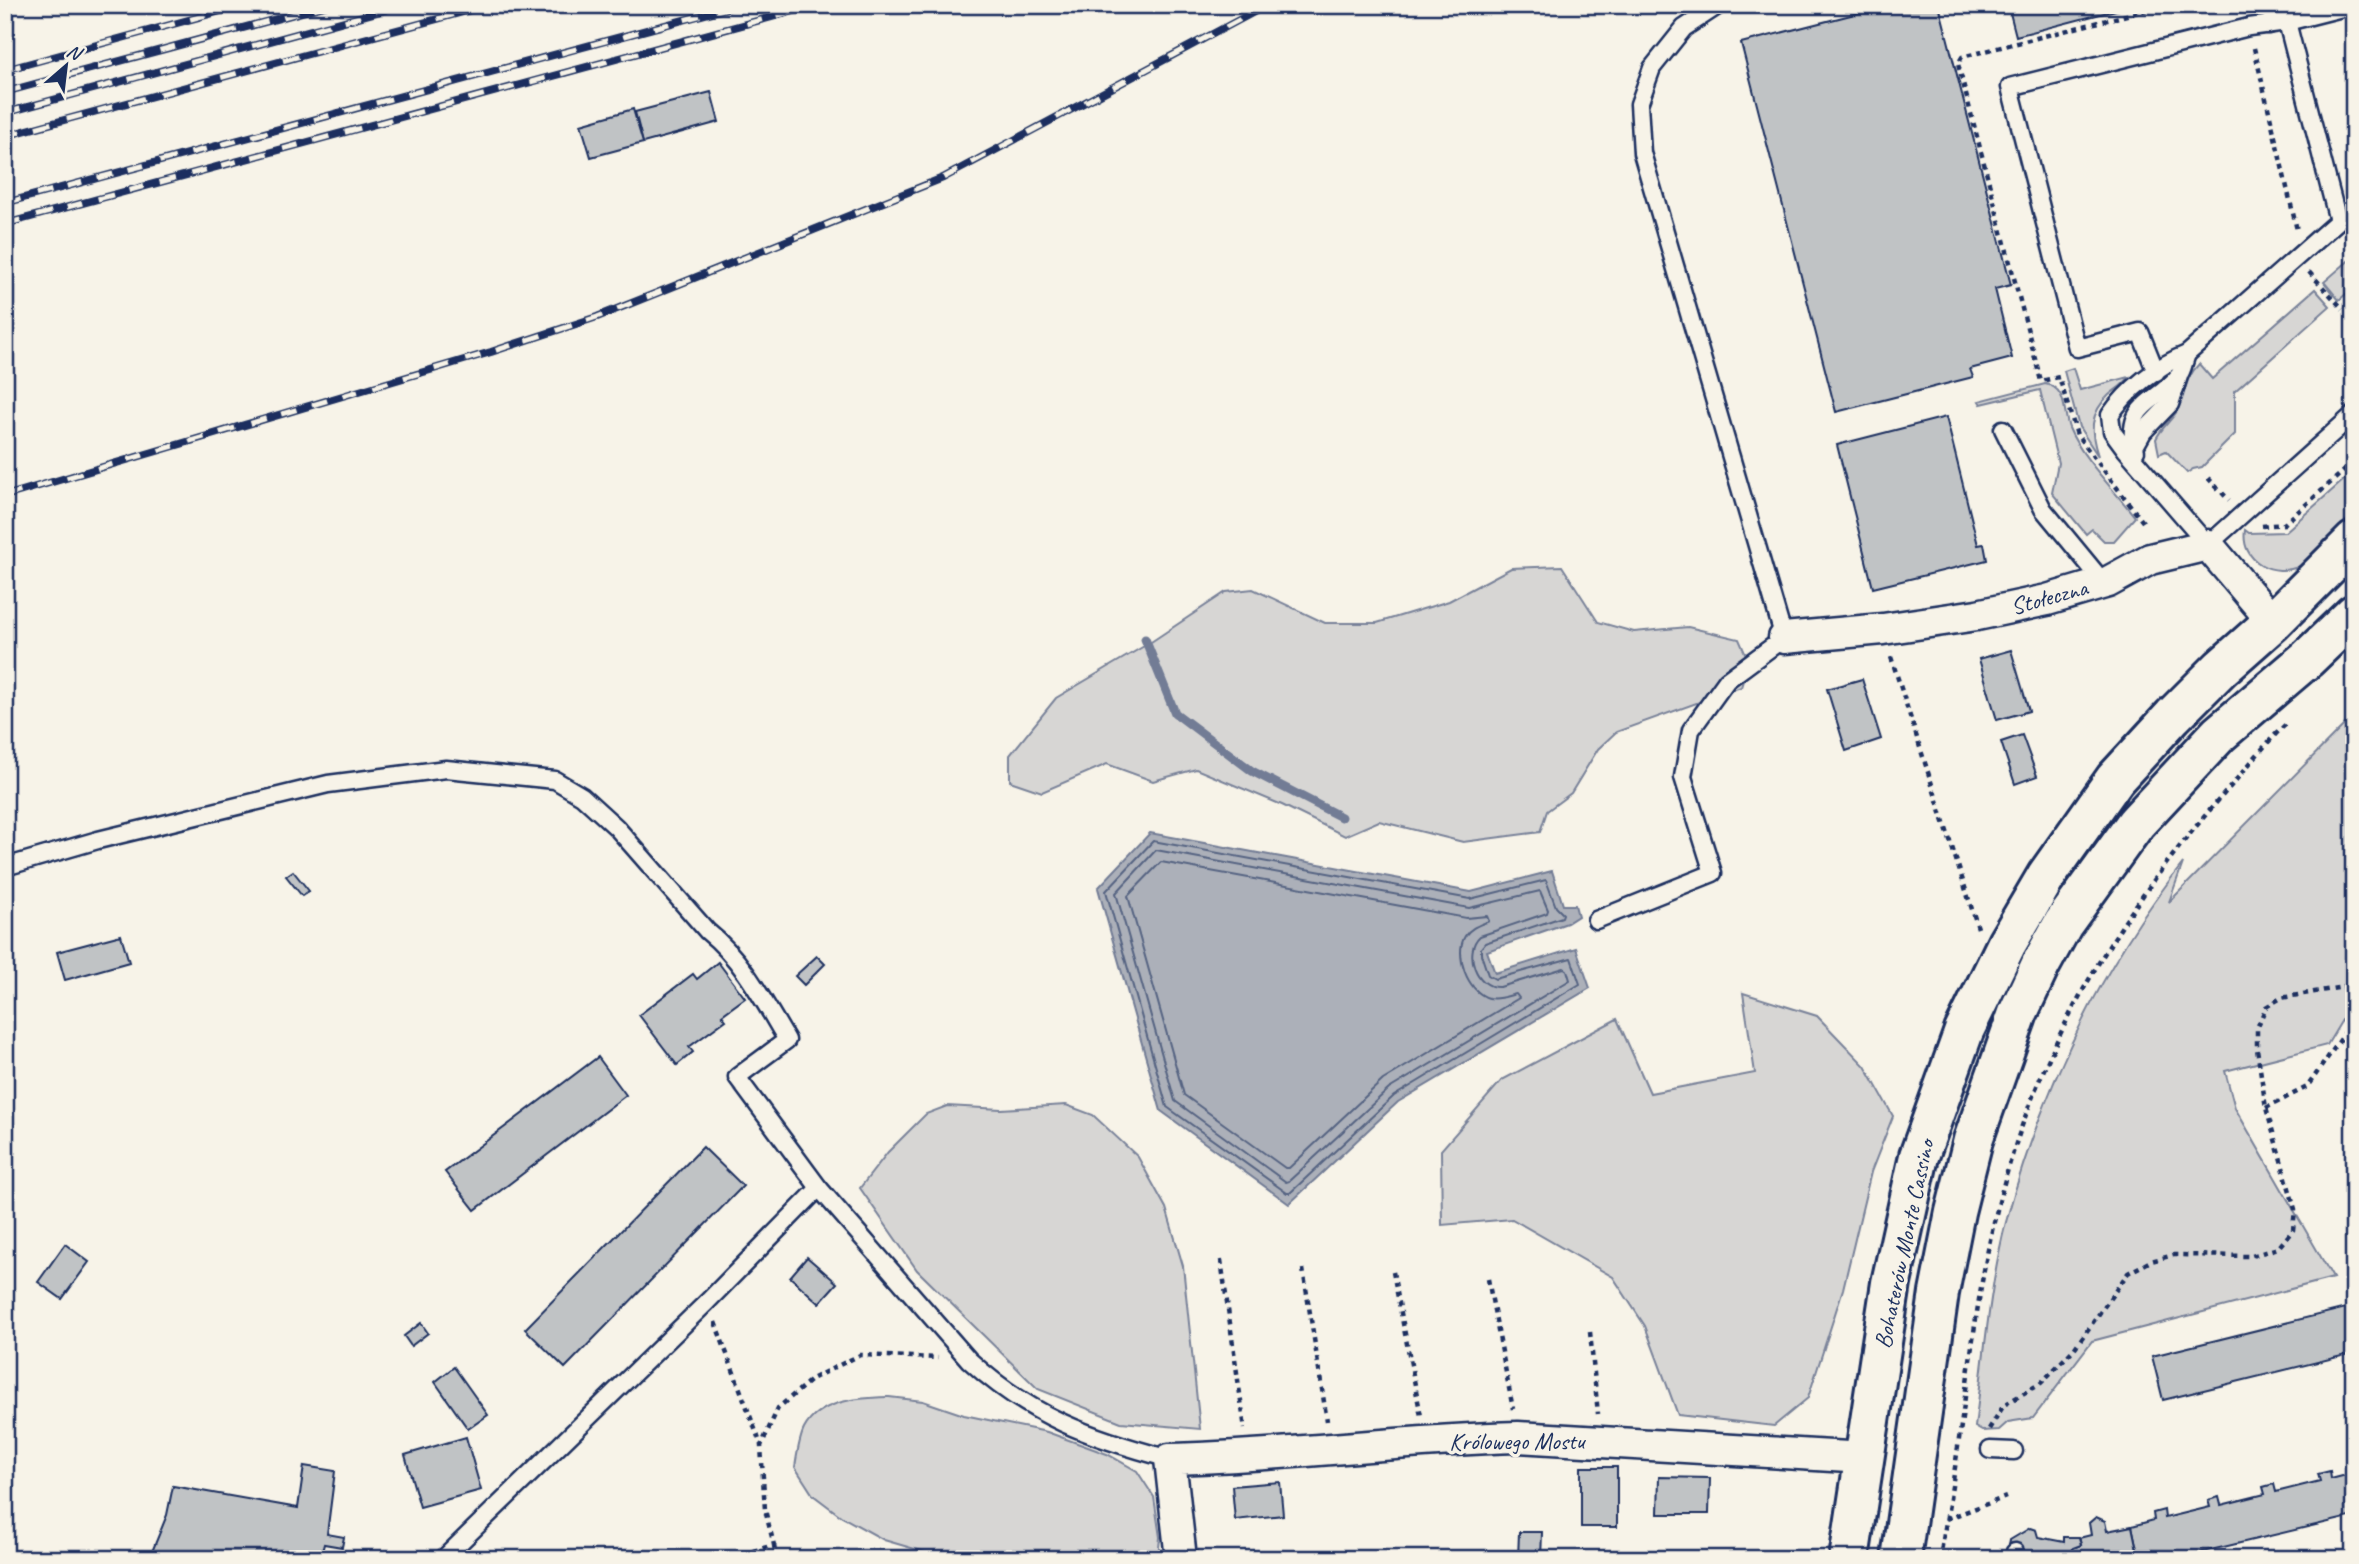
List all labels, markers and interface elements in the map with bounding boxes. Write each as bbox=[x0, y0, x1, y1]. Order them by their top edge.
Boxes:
north arrow bbox=[32, 32, 102, 102]
text: N bbox=[63, 39, 87, 67]
street label: Stołeczna bbox=[2007, 572, 2092, 622]
street label: Bohaterów Monte Cassino bbox=[1867, 1135, 1941, 1351]
street label: Królowego Mostu bbox=[1449, 1426, 1587, 1456]

